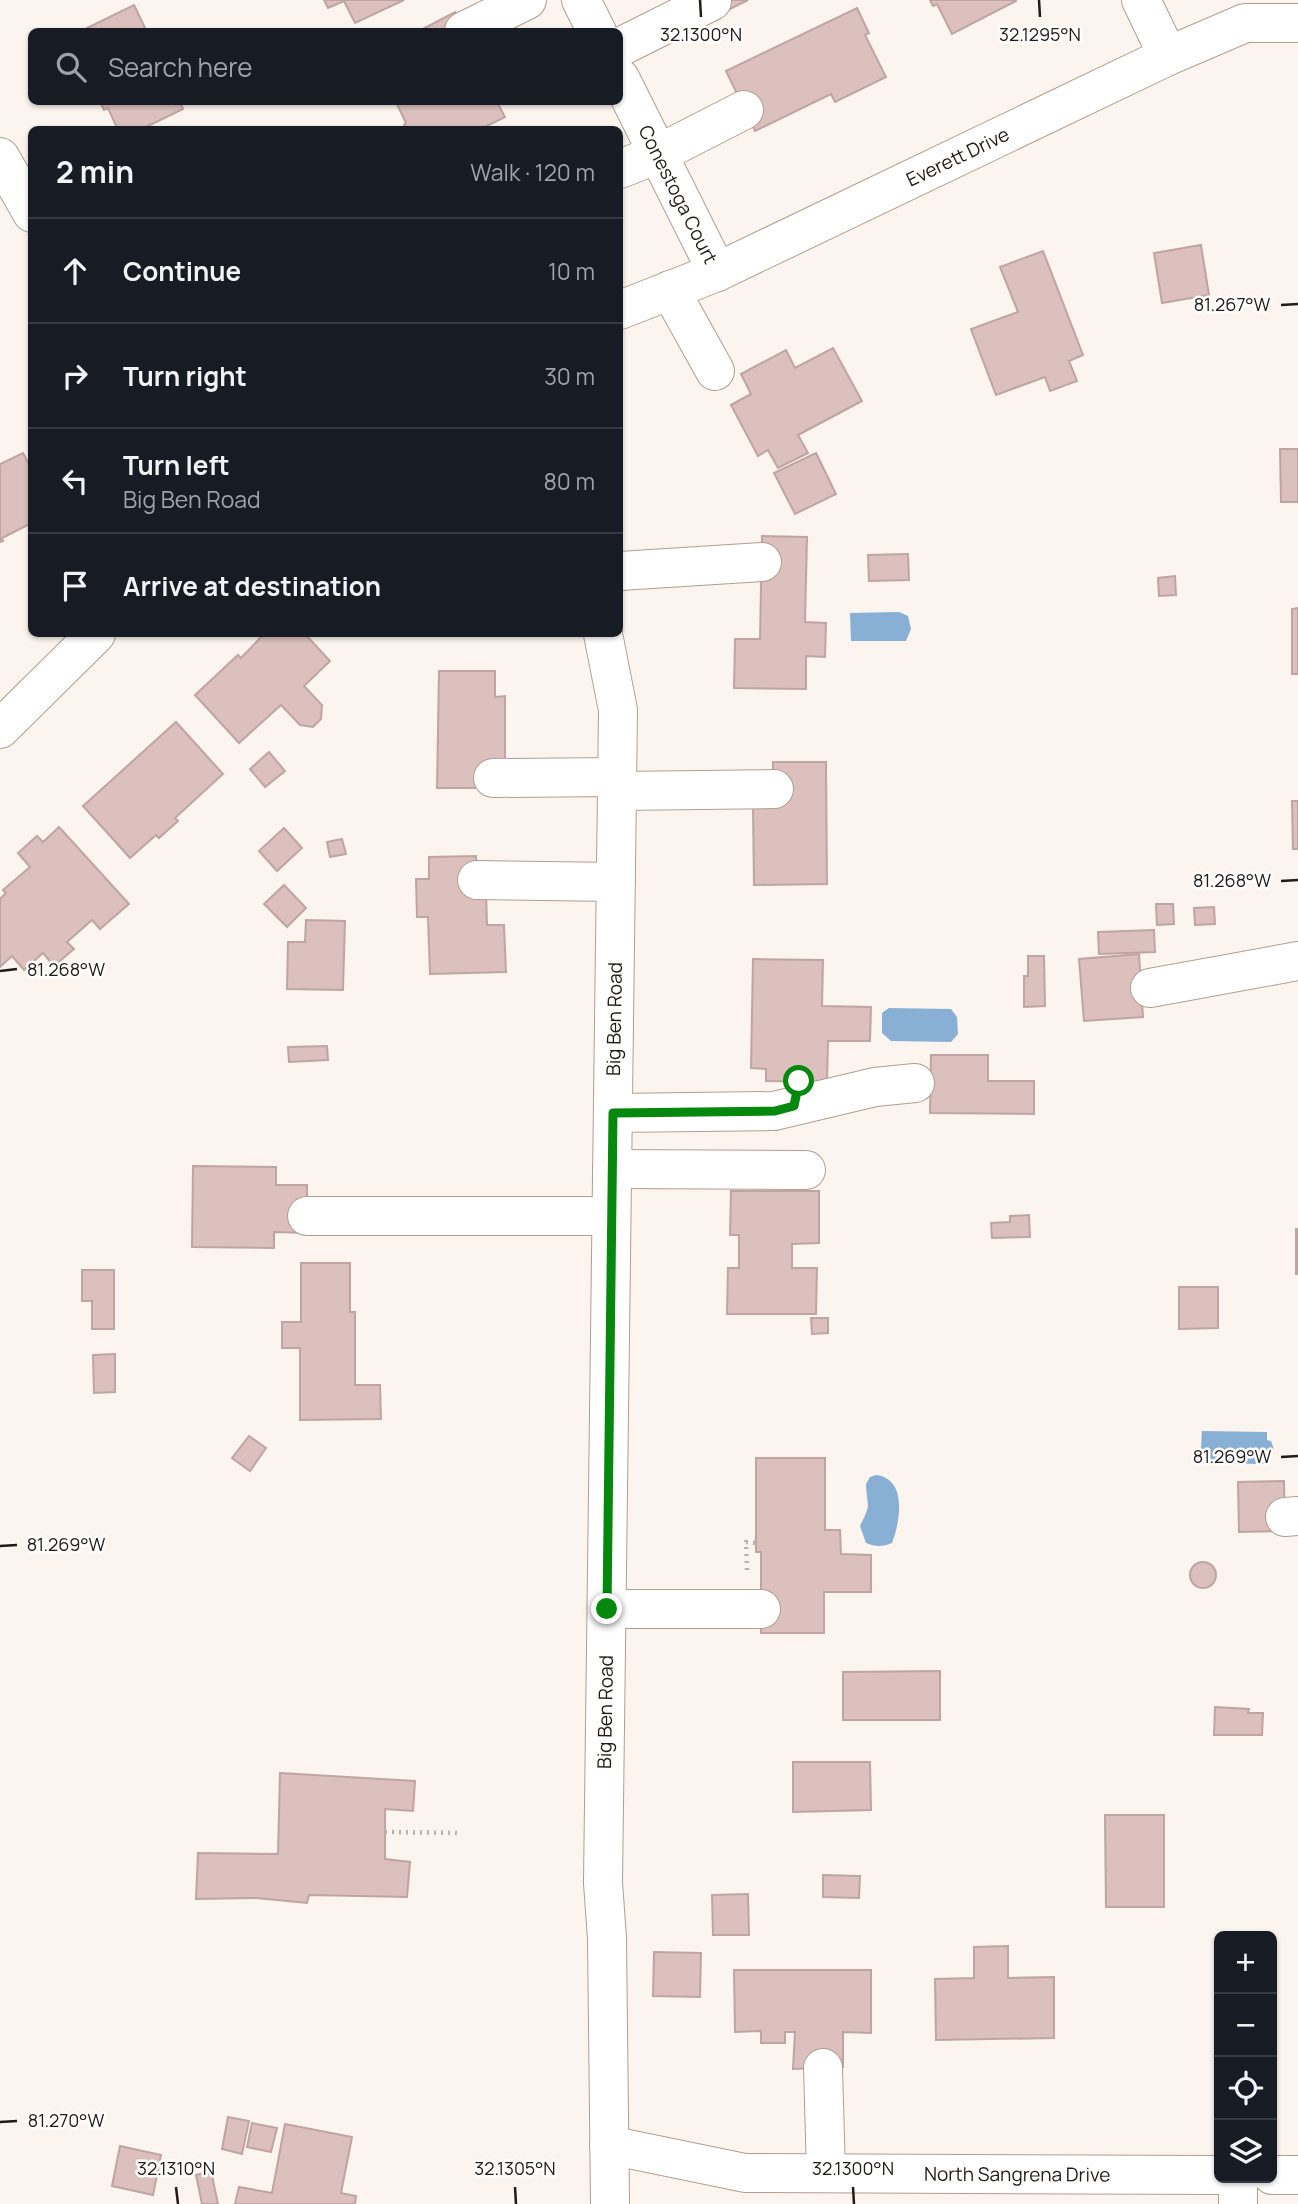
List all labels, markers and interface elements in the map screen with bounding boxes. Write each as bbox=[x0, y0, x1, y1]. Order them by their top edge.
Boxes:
text: 32.1300°N bbox=[660, 22, 742, 46]
text: 32.1295°N bbox=[999, 22, 1081, 46]
search box bbox=[28, 28, 623, 105]
icon: search bbox=[52, 48, 90, 86]
text: Search here bbox=[108, 49, 253, 85]
street label: Conestoga Court bbox=[633, 121, 724, 268]
street label: Everett Drive bbox=[902, 121, 1013, 193]
text: 2 min bbox=[56, 151, 134, 192]
text: Walk · 120 m bbox=[470, 156, 595, 188]
icon: ahead bbox=[56, 252, 94, 290]
text: Continue bbox=[123, 253, 241, 289]
text: 10 m bbox=[548, 255, 595, 287]
text: 81.267°W bbox=[1194, 292, 1271, 316]
icon: right bbox=[56, 357, 94, 395]
text: Turn right bbox=[123, 358, 247, 394]
text: 30 m bbox=[544, 360, 595, 392]
text: Turn left bbox=[123, 447, 230, 483]
icon: left bbox=[56, 462, 94, 500]
text: 80 m bbox=[544, 465, 595, 497]
text: Big Ben Road bbox=[123, 483, 261, 515]
icon: arrive bbox=[56, 567, 94, 605]
text: Arrive at destination bbox=[123, 568, 381, 604]
text: 81.268°W bbox=[1193, 868, 1271, 892]
text: 81.268°W bbox=[27, 957, 105, 981]
street label: Big Ben Road bbox=[600, 962, 628, 1076]
route start bbox=[783, 1065, 814, 1096]
text: 81.269°W bbox=[1193, 1444, 1271, 1468]
text: 81.269°W bbox=[27, 1532, 105, 1556]
route end bbox=[591, 1593, 622, 1624]
street label: Big Ben Road bbox=[591, 1655, 619, 1769]
map controls bbox=[1214, 1931, 1277, 2183]
button: + bbox=[1214, 1931, 1277, 1994]
button: − bbox=[1214, 1994, 1277, 2057]
button: locate bbox=[1214, 2057, 1277, 2120]
text: 81.270°W bbox=[28, 2108, 104, 2132]
button: layers bbox=[1214, 2120, 1277, 2183]
text: 32.1310°N bbox=[137, 2156, 215, 2180]
text: 32.1305°N bbox=[474, 2156, 556, 2180]
text: 32.1300°N bbox=[812, 2156, 894, 2180]
street label: North Sangrena Drive bbox=[924, 2161, 1110, 2188]

